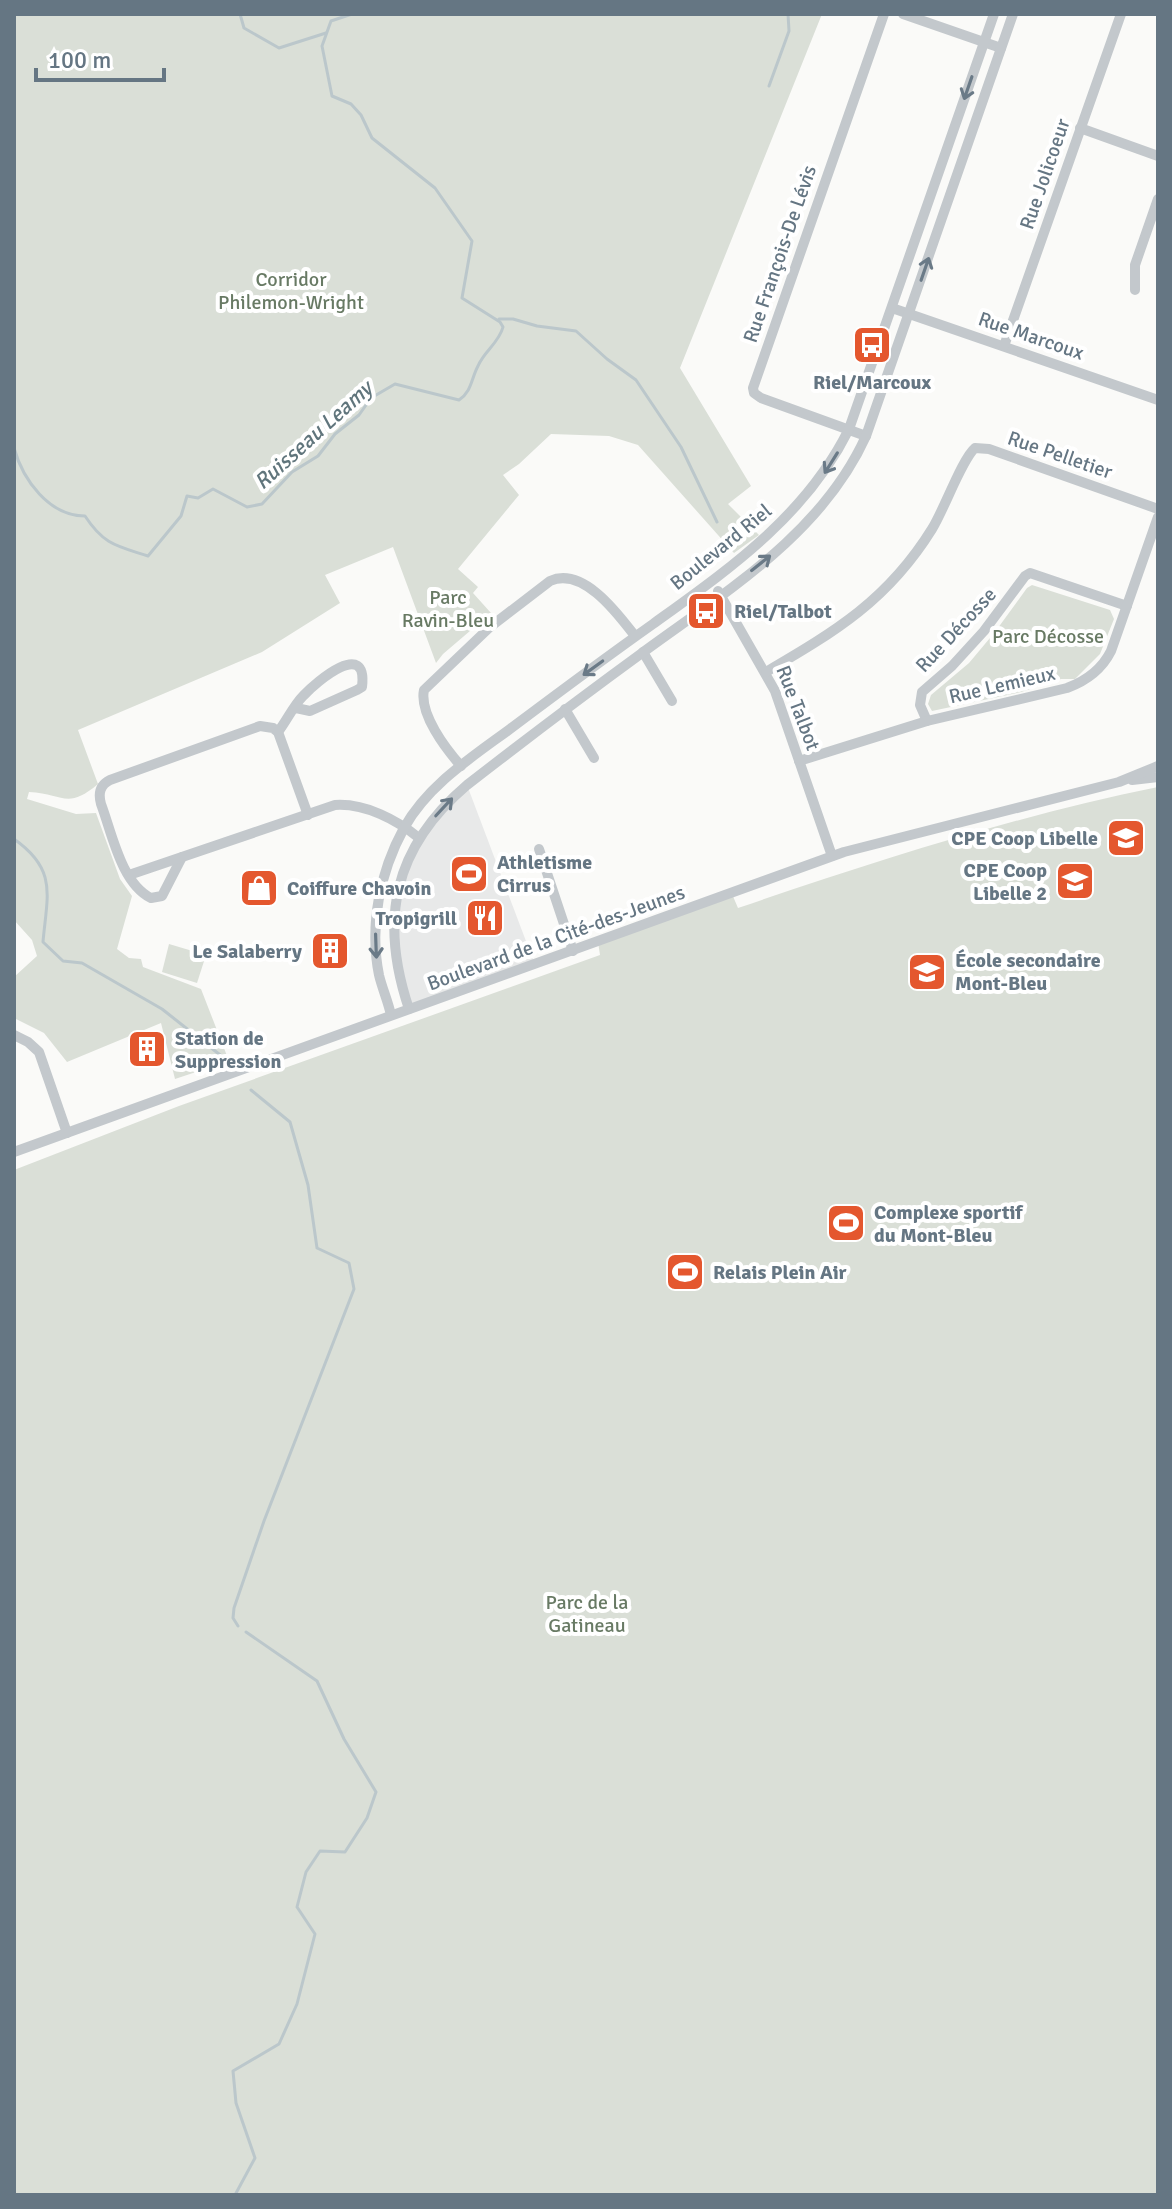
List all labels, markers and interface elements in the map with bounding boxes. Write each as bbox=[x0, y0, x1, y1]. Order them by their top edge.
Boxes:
scale bar bbox=[36, 32, 164, 82]
text: 100 m bbox=[48, 45, 111, 75]
one-way arrow bbox=[960, 75, 975, 100]
street label: Rue Jolicoeur bbox=[1014, 115, 1076, 233]
street label: Rue François-De Lévis bbox=[738, 162, 822, 346]
one-way arrow bbox=[918, 257, 933, 282]
park label: Corridor Philemon-Wright bbox=[218, 267, 364, 315]
street label: Rue Marcoux bbox=[975, 306, 1087, 366]
bus stop icon: Riel/Marcoux bbox=[851, 324, 893, 366]
place label: Riel/Marcoux bbox=[813, 370, 931, 395]
water label: Ruisseau Leamy bbox=[248, 373, 380, 495]
street label: Rue Pelletier bbox=[1004, 425, 1116, 485]
one-way arrow bbox=[822, 451, 838, 474]
street label: Boulevard Riel bbox=[665, 498, 777, 596]
one-way arrow bbox=[750, 554, 771, 572]
street label: Rue Décosse bbox=[910, 582, 1002, 678]
park label: Parc Ravin-Bleu bbox=[402, 585, 494, 633]
bus stop icon: Riel/Talbot bbox=[685, 590, 727, 632]
place label: Riel/Talbot bbox=[734, 599, 832, 624]
park label: Parc Décosse bbox=[992, 624, 1104, 649]
one-way arrow bbox=[582, 659, 604, 676]
street label: Rue Lemieux bbox=[946, 661, 1058, 709]
street label: Rue Talbot bbox=[770, 662, 826, 754]
one-way arrow bbox=[434, 798, 453, 817]
school or university icon: CPE Coop Libelle bbox=[1105, 817, 1147, 859]
place label: CPE Coop Libelle bbox=[951, 826, 1098, 851]
place label: Athletisme Cirrus bbox=[497, 850, 592, 898]
sports icon: Athletisme Cirrus bbox=[448, 853, 490, 895]
place label: CPE Coop Libelle 2 bbox=[963, 858, 1047, 906]
school or university icon: CPE Coop Libelle 2 bbox=[1054, 860, 1096, 902]
shop icon: Coiffure Chavoin bbox=[238, 867, 280, 909]
place label: Coiffure Chavoin bbox=[287, 876, 431, 901]
street label: Boulevard de la Cité-des-Jeunes bbox=[424, 880, 689, 996]
restaurant icon: Tropigrill bbox=[464, 897, 506, 939]
place label: Tropigrill bbox=[376, 906, 457, 931]
building icon: Le Salaberry bbox=[309, 930, 351, 972]
one-way arrow bbox=[369, 932, 384, 959]
place label: Le Salaberry bbox=[192, 939, 302, 964]
place label: École secondaire Mont-Bleu bbox=[955, 948, 1101, 996]
school or university icon: École secondaire Mont-Bleu bbox=[906, 951, 948, 993]
place label: Station de Suppression bbox=[175, 1026, 281, 1074]
building icon: Station de Suppression bbox=[126, 1028, 168, 1070]
place label: Complexe sportif du Mont-Bleu bbox=[874, 1200, 1024, 1248]
sports icon: Complexe sportif du Mont-Bleu bbox=[825, 1202, 867, 1244]
sports icon: Relais Plein Air bbox=[664, 1251, 706, 1293]
place label: Relais Plein Air bbox=[713, 1260, 847, 1285]
park label: Parc de la Gatineau bbox=[546, 1590, 628, 1638]

